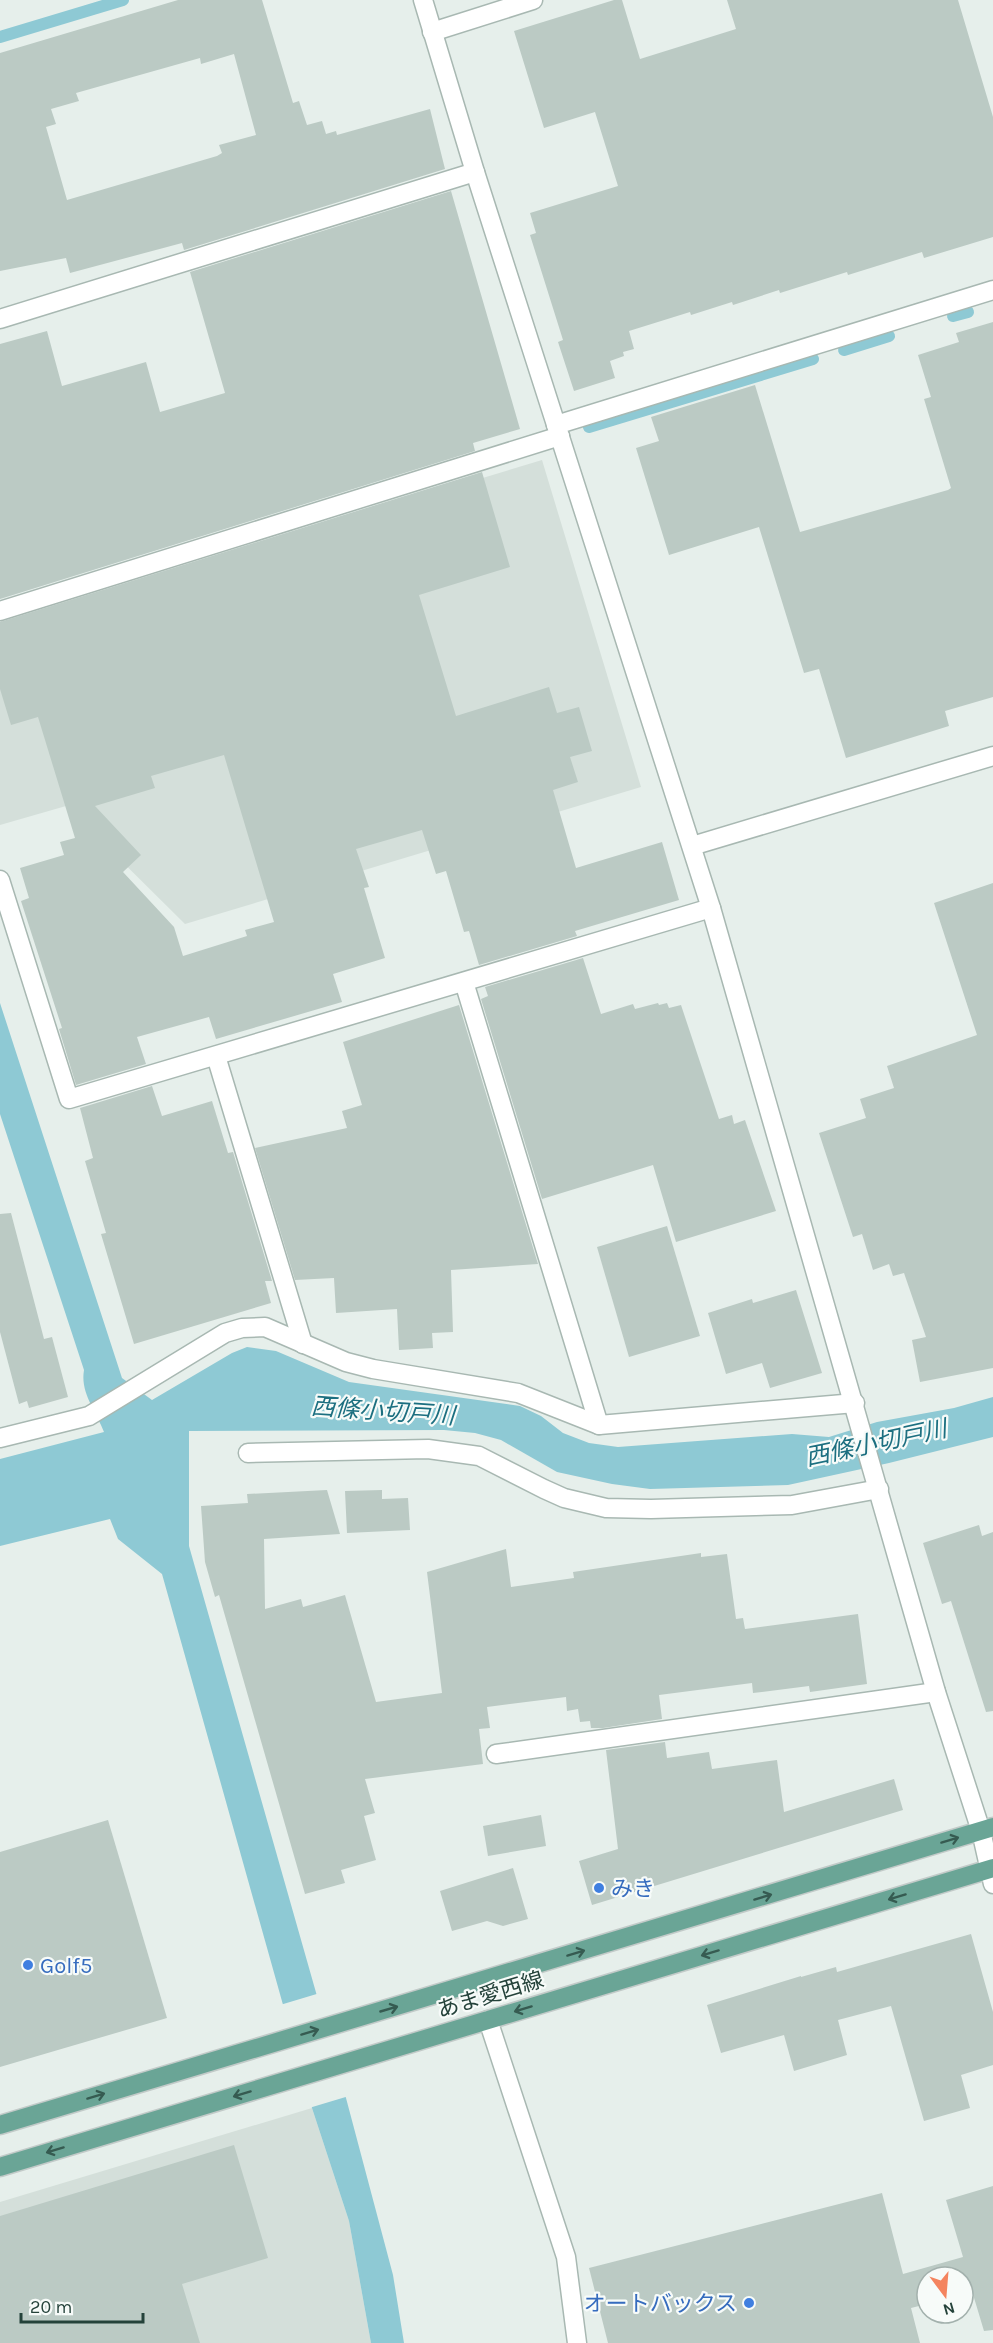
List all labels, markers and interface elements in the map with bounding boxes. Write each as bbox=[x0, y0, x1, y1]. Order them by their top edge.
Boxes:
water label: 西條小切戸川 bbox=[310, 1392, 459, 1430]
water label: 西條小切戸川 bbox=[803, 1414, 952, 1472]
one-way arrow bbox=[940, 1834, 959, 1845]
place label: みき bbox=[611, 1876, 655, 1902]
marker: みき bbox=[592, 1881, 606, 1895]
one-way arrow bbox=[753, 1890, 772, 1901]
one-way arrow bbox=[888, 1892, 907, 1903]
one-way arrow bbox=[566, 1947, 585, 1958]
one-way arrow bbox=[701, 1948, 720, 1959]
place label: Golf5 bbox=[40, 1953, 92, 1979]
marker: Golf5 bbox=[21, 1958, 35, 1972]
street label: あま愛西線 bbox=[434, 1966, 547, 2023]
one-way arrow bbox=[379, 2002, 398, 2014]
one-way arrow bbox=[514, 2004, 533, 2015]
one-way arrow bbox=[300, 2026, 319, 2037]
one-way arrow bbox=[233, 2089, 252, 2100]
one-way arrow bbox=[86, 2090, 105, 2101]
one-way arrow bbox=[46, 2145, 65, 2156]
north arrow bbox=[915, 2265, 975, 2325]
scale bar bbox=[21, 2286, 142, 2324]
place label: オートバックス bbox=[584, 2291, 737, 2317]
text: 20 m bbox=[30, 2296, 72, 2318]
marker: オートバックス bbox=[742, 2296, 756, 2310]
text: N bbox=[941, 2298, 957, 2320]

